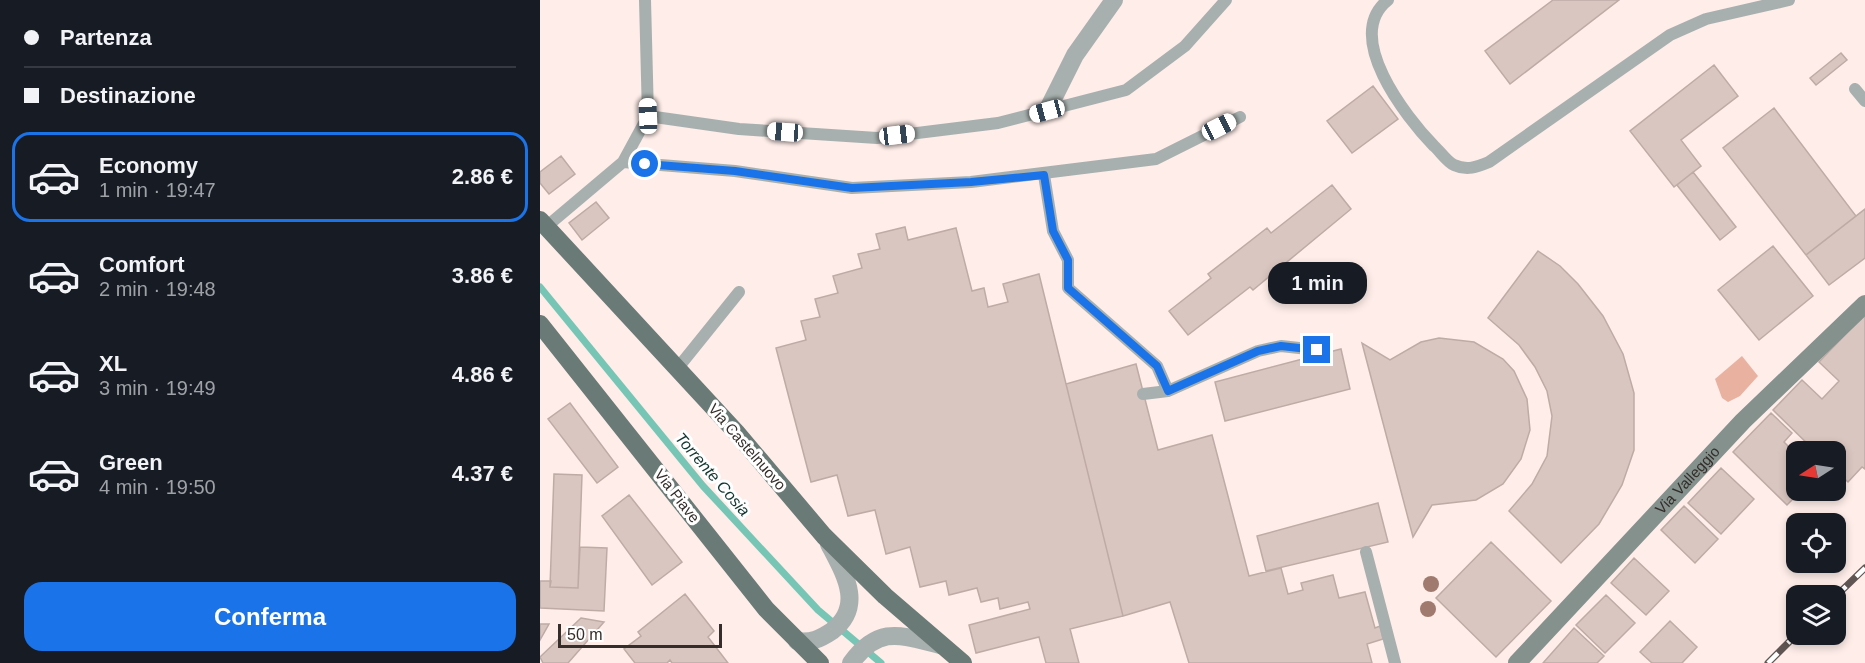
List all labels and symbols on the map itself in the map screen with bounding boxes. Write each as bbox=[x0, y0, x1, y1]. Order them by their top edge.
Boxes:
car bbox=[638, 98, 658, 134]
car bbox=[1027, 98, 1067, 124]
car bbox=[1199, 111, 1239, 143]
car bbox=[766, 122, 804, 142]
car bbox=[878, 124, 916, 146]
route start bbox=[631, 150, 658, 177]
callout: 1 min bbox=[1268, 263, 1366, 305]
route end bbox=[1303, 336, 1330, 363]
street label: Via Castelnuovo bbox=[705, 400, 790, 493]
water label: Torrente Cosia bbox=[672, 429, 753, 519]
north arrow bbox=[1786, 441, 1846, 501]
street label: Via Valleggio bbox=[1652, 443, 1723, 517]
street label: Via Piave bbox=[651, 466, 704, 526]
scale bar bbox=[558, 621, 722, 648]

